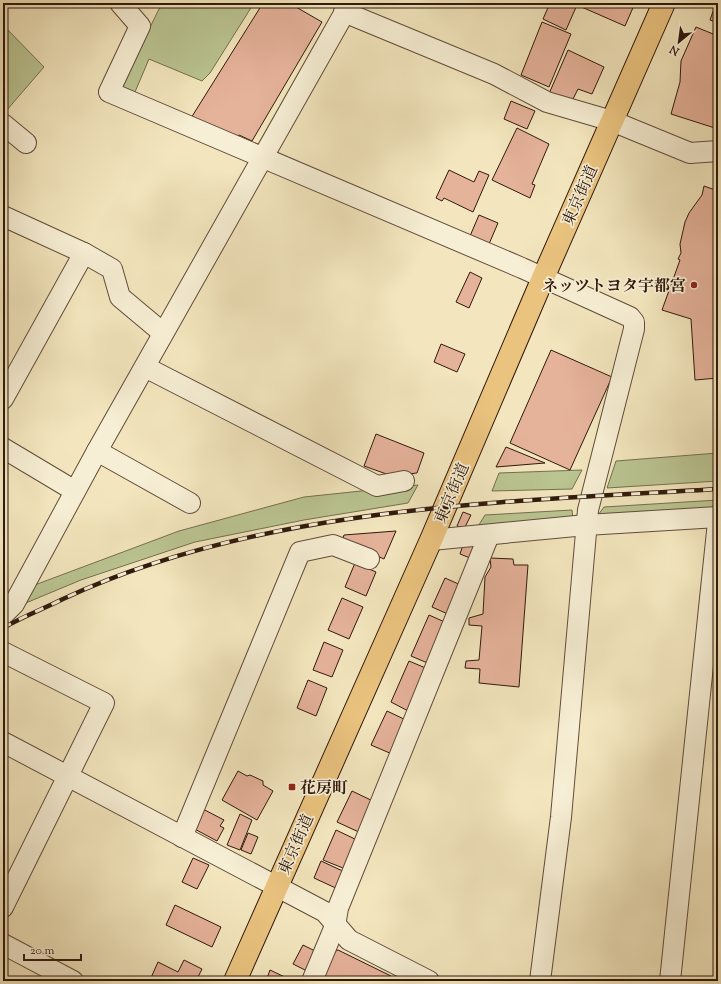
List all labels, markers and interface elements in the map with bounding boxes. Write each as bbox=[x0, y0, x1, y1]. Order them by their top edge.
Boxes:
north arrow bbox=[659, 22, 699, 62]
text: N bbox=[667, 41, 683, 59]
street label: 東京街道 bbox=[558, 162, 605, 230]
place label: ネッツトヨタ宇都宮 bbox=[542, 276, 686, 299]
marker: ネッツトヨタ宇都宮 bbox=[689, 280, 699, 290]
street label: 東京街道 bbox=[430, 460, 476, 528]
place label: 花房町 bbox=[300, 778, 348, 801]
marker: 花房町 bbox=[287, 782, 297, 792]
street label: 東京街道 bbox=[274, 811, 321, 879]
scale bar bbox=[24, 936, 81, 962]
text: 20 m bbox=[30, 942, 55, 960]

